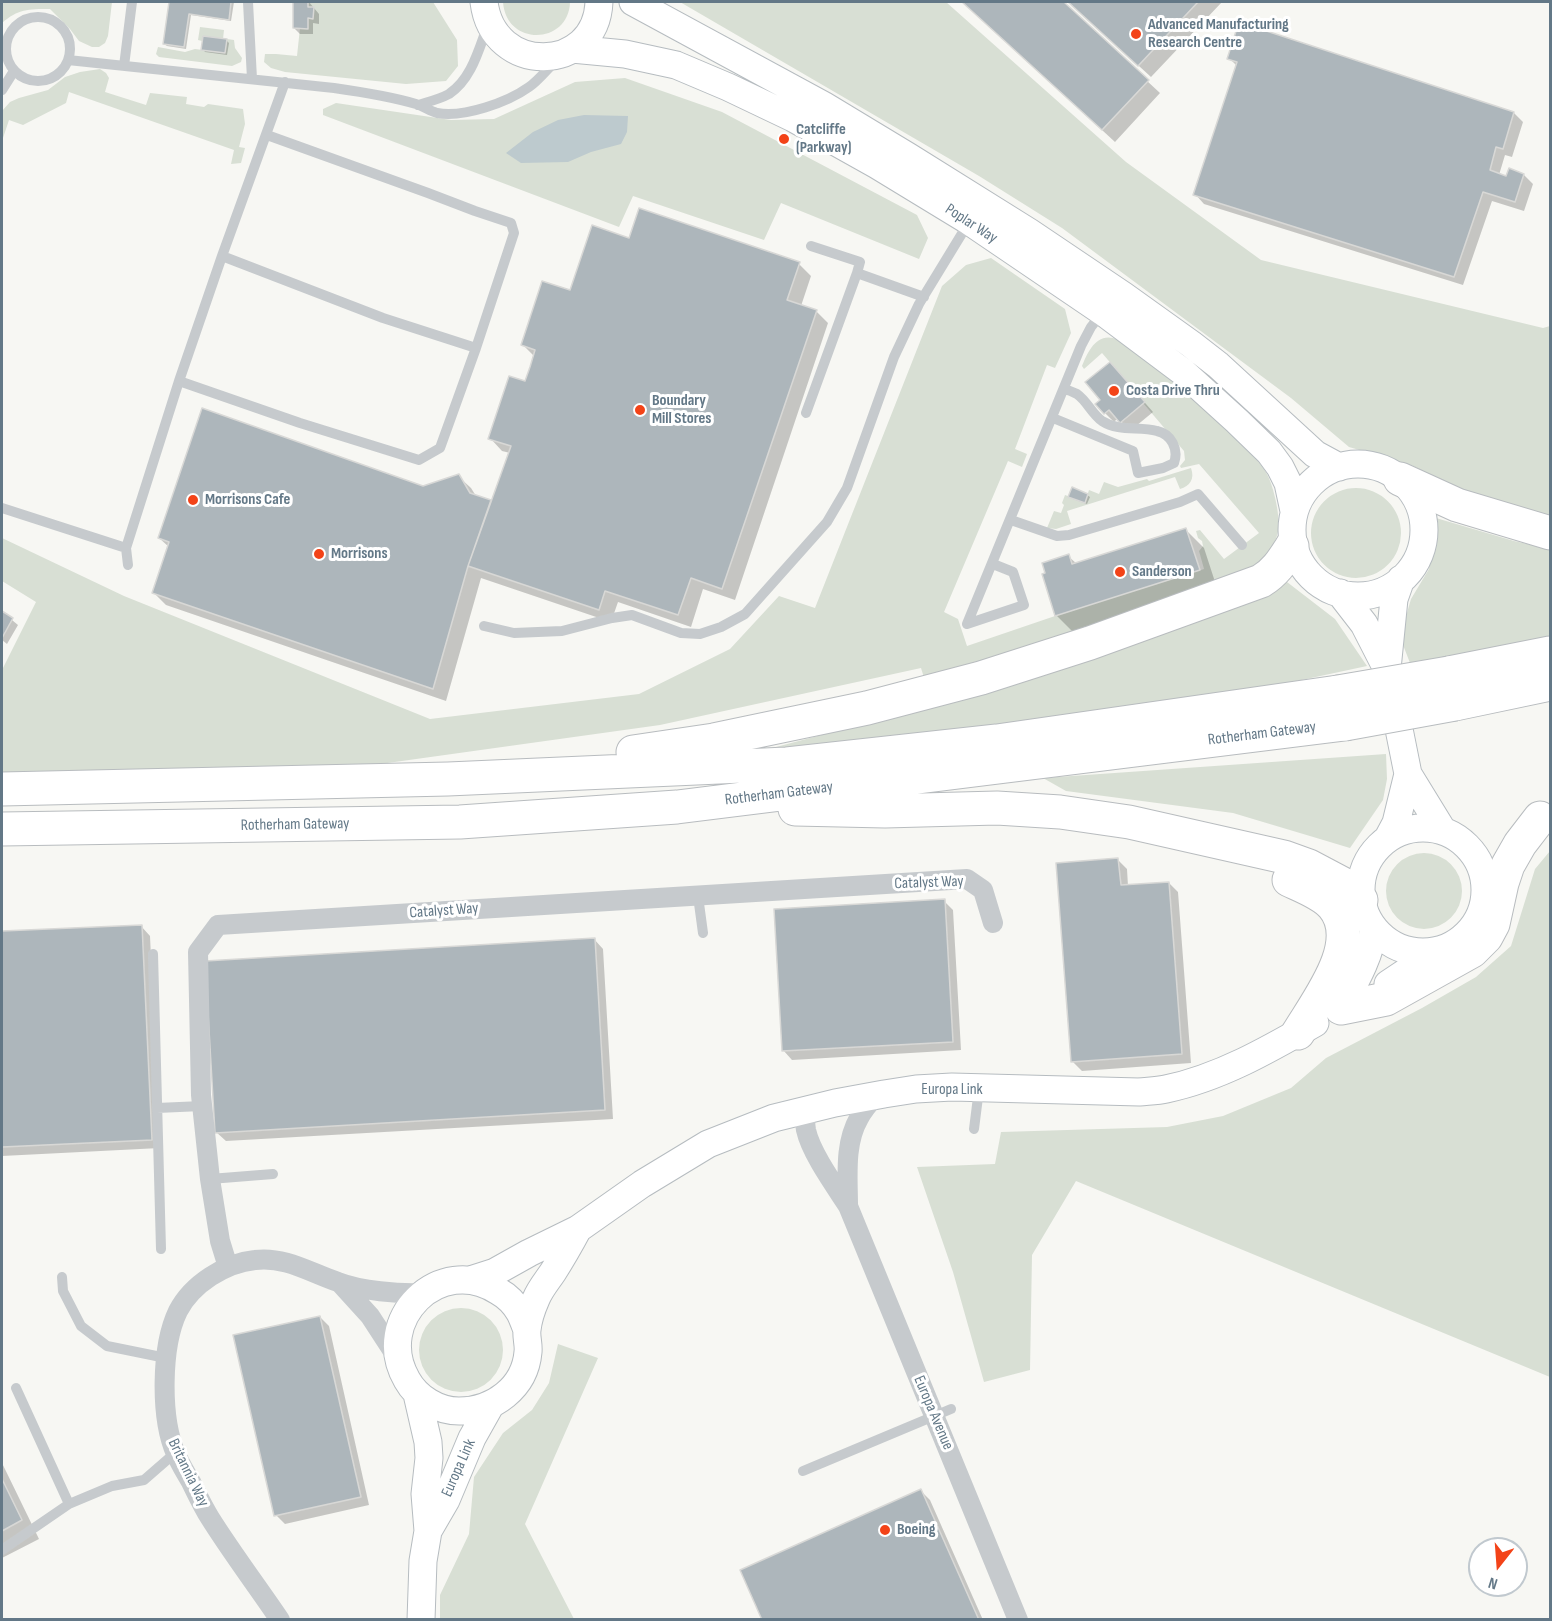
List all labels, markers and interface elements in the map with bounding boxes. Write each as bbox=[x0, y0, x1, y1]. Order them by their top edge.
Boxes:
place label: Advanced Manufacturing Research Centre bbox=[1148, 15, 1289, 53]
marker: Advanced Manufacturing Research Centre bbox=[1129, 27, 1143, 41]
place label: Catcliffe (Parkway) bbox=[796, 120, 851, 158]
marker: Catcliffe (Parkway) bbox=[777, 132, 791, 146]
street label: Poplar Way bbox=[941, 200, 1001, 248]
place label: Costa Drive Thru bbox=[1126, 381, 1220, 401]
marker: Costa Drive Thru bbox=[1107, 384, 1121, 398]
place label: Boundary Mill Stores bbox=[652, 391, 711, 429]
marker: Boundary Mill Stores bbox=[633, 403, 647, 417]
place label: Morrisons Cafe bbox=[205, 490, 290, 510]
marker: Morrisons Cafe bbox=[186, 493, 200, 507]
place label: Morrisons bbox=[331, 544, 388, 564]
marker: Morrisons bbox=[312, 547, 326, 561]
place label: Sanderson bbox=[1132, 562, 1192, 582]
marker: Sanderson bbox=[1113, 565, 1127, 579]
street label: Rotherham Gateway bbox=[1207, 718, 1317, 750]
street label: Rotherham Gateway bbox=[724, 778, 834, 810]
street label: Rotherham Gateway bbox=[241, 814, 349, 836]
street label: Catalyst Way bbox=[894, 872, 964, 894]
street label: Catalyst Way bbox=[409, 899, 479, 923]
street label: Europa Link bbox=[921, 1080, 983, 1100]
street label: Europa Avenue bbox=[909, 1373, 957, 1453]
street label: Britannia Way bbox=[163, 1436, 213, 1510]
street label: Europa Link bbox=[438, 1436, 480, 1500]
place label: Boeing bbox=[897, 1520, 936, 1540]
marker: Boeing bbox=[878, 1523, 892, 1537]
north arrow bbox=[1468, 1537, 1528, 1597]
text: N bbox=[1486, 1572, 1500, 1593]

